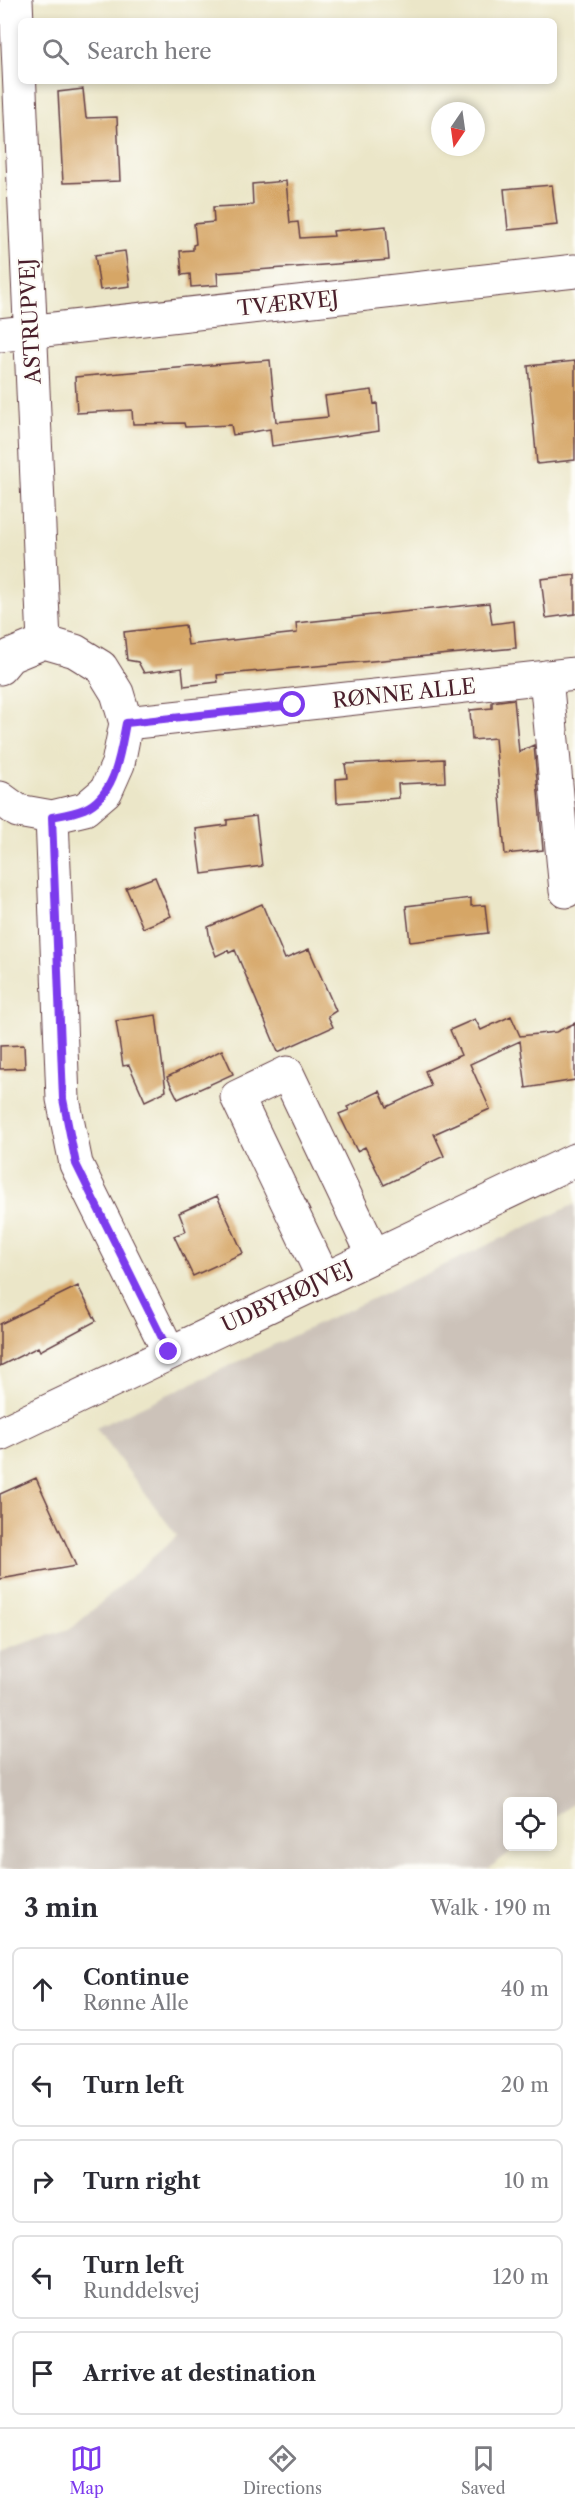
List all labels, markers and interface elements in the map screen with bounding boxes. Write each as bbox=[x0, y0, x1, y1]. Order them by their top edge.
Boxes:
search box bbox=[18, 18, 557, 84]
icon: search bbox=[39, 35, 72, 68]
text: Search here bbox=[87, 38, 212, 65]
north arrow bbox=[431, 102, 485, 156]
street label: ASTRUPVEJ bbox=[14, 257, 46, 386]
street label: TVÆRVEJ bbox=[236, 285, 340, 321]
street label: RØNNE ALLE bbox=[331, 673, 477, 713]
route start bbox=[279, 691, 305, 717]
street label: UDBYHØJVEJ bbox=[217, 1255, 357, 1337]
route end bbox=[155, 1338, 181, 1364]
map controls bbox=[503, 1797, 557, 1851]
button: locate bbox=[503, 1797, 557, 1851]
text: 3 min bbox=[24, 1892, 98, 1924]
text: Walk · 190 m bbox=[430, 1896, 551, 1920]
text: Continue bbox=[83, 1964, 189, 1991]
icon: ahead bbox=[26, 1973, 59, 2006]
text: 40 m bbox=[501, 1977, 549, 2001]
text: Rønne Alle bbox=[83, 1991, 189, 2015]
icon: left bbox=[26, 2069, 59, 2102]
text: Turn left bbox=[83, 2072, 184, 2099]
text: 20 m bbox=[501, 2073, 549, 2097]
icon: right bbox=[26, 2165, 59, 2198]
text: Turn right bbox=[83, 2168, 201, 2195]
text: 10 m bbox=[504, 2169, 549, 2193]
text: Turn left bbox=[83, 2252, 184, 2279]
icon: left bbox=[26, 2261, 59, 2294]
text: 120 m bbox=[492, 2265, 549, 2289]
text: Runddelsvej bbox=[83, 2279, 200, 2303]
icon: arrive bbox=[26, 2357, 59, 2390]
text: Arrive at destination bbox=[83, 2360, 316, 2387]
tab: Map bbox=[70, 2442, 104, 2498]
tab: Directions bbox=[243, 2442, 322, 2498]
tab: Saved bbox=[461, 2442, 505, 2498]

